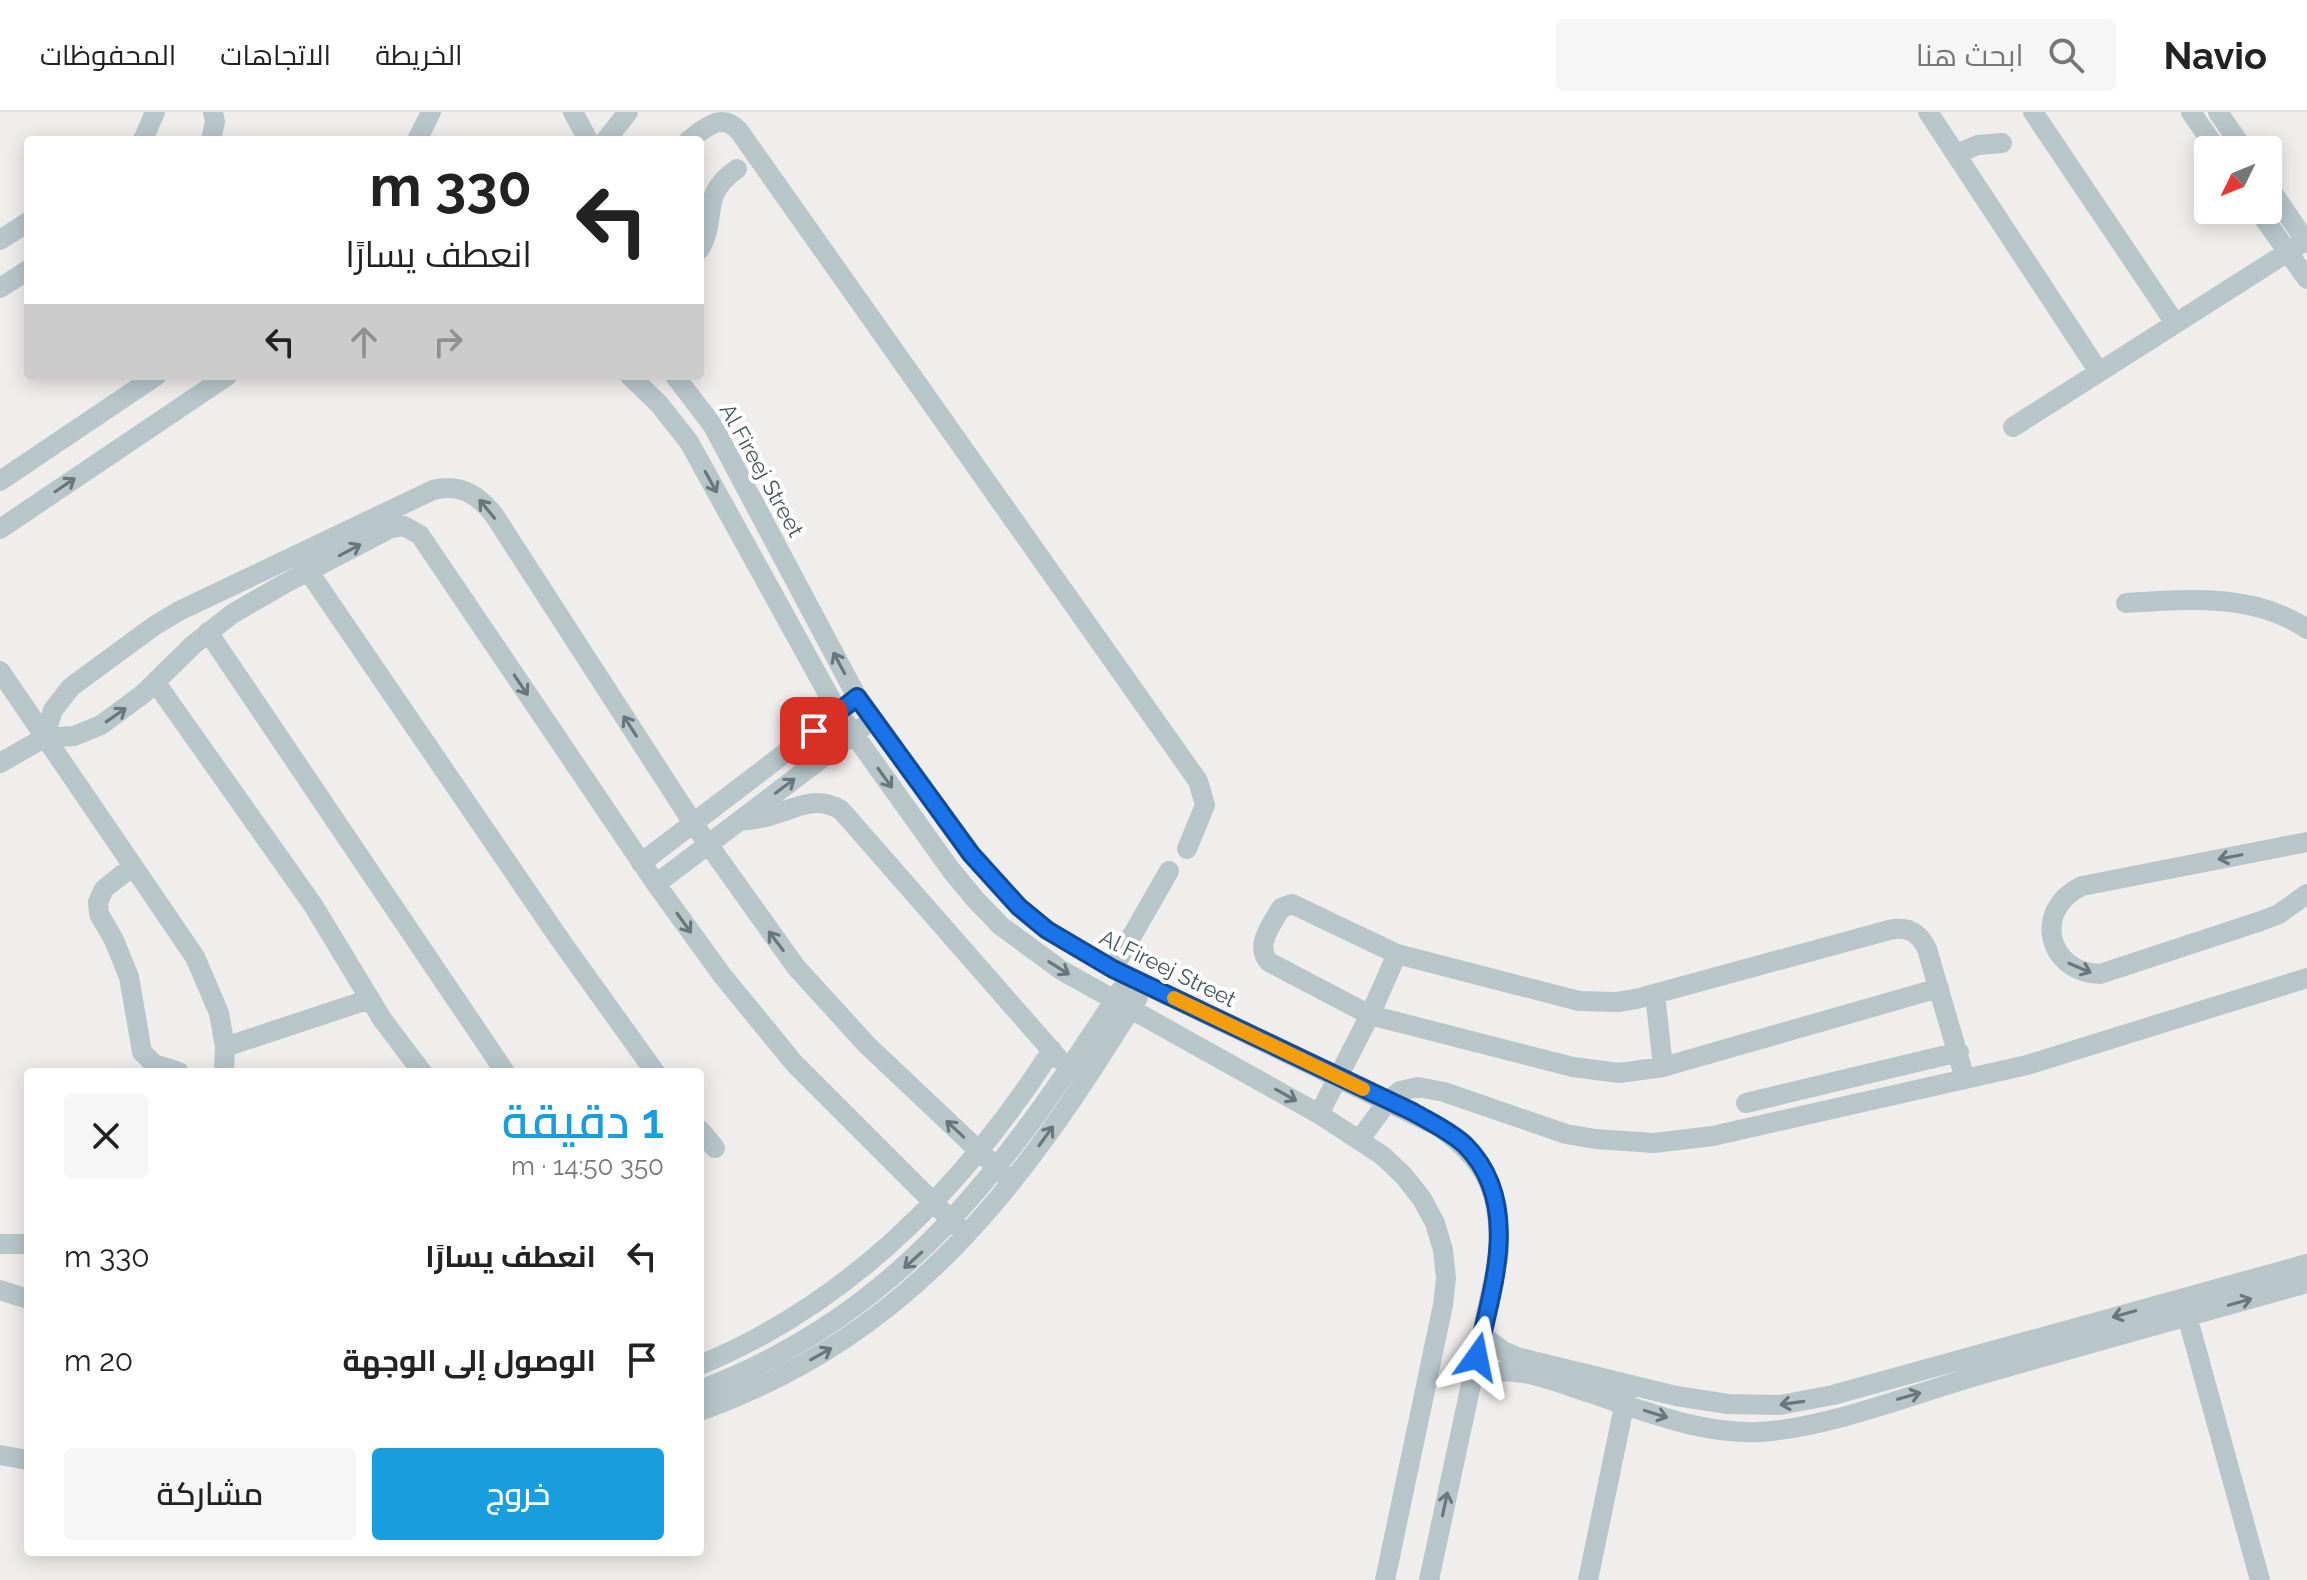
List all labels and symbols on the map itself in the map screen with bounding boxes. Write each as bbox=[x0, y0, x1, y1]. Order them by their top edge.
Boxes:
north arrow bbox=[2194, 136, 2282, 224]
street label: Al Fireej Street bbox=[715, 399, 810, 542]
one-way arrow bbox=[703, 470, 719, 493]
one-way arrow bbox=[53, 477, 75, 493]
one-way arrow bbox=[479, 498, 497, 519]
one-way arrow bbox=[337, 541, 361, 557]
one-way arrow bbox=[831, 652, 847, 676]
one-way arrow bbox=[514, 673, 530, 696]
pin bbox=[780, 697, 848, 765]
one-way arrow bbox=[105, 707, 127, 723]
one-way arrow bbox=[621, 715, 637, 738]
one-way arrow bbox=[877, 767, 893, 789]
one-way arrow bbox=[774, 778, 795, 795]
one-way arrow bbox=[2218, 850, 2244, 865]
one-way arrow bbox=[676, 911, 692, 933]
street label: Al Fireej Street bbox=[1096, 924, 1241, 1012]
one-way arrow bbox=[768, 931, 785, 952]
one-way arrow bbox=[1047, 960, 1070, 976]
one-way arrow bbox=[2067, 962, 2091, 977]
one-way arrow bbox=[1273, 1088, 1297, 1103]
one-way arrow bbox=[946, 1120, 965, 1139]
one-way arrow bbox=[1037, 1126, 1054, 1147]
one-way arrow bbox=[903, 1251, 923, 1269]
one-way arrow bbox=[2226, 1294, 2252, 1309]
one-way arrow bbox=[2111, 1307, 2137, 1322]
position arrow bbox=[1435, 1315, 1519, 1399]
one-way arrow bbox=[809, 1345, 832, 1361]
one-way arrow bbox=[1895, 1388, 1921, 1403]
one-way arrow bbox=[1779, 1396, 1805, 1411]
one-way arrow bbox=[1642, 1407, 1668, 1422]
one-way arrow bbox=[1438, 1491, 1453, 1517]

